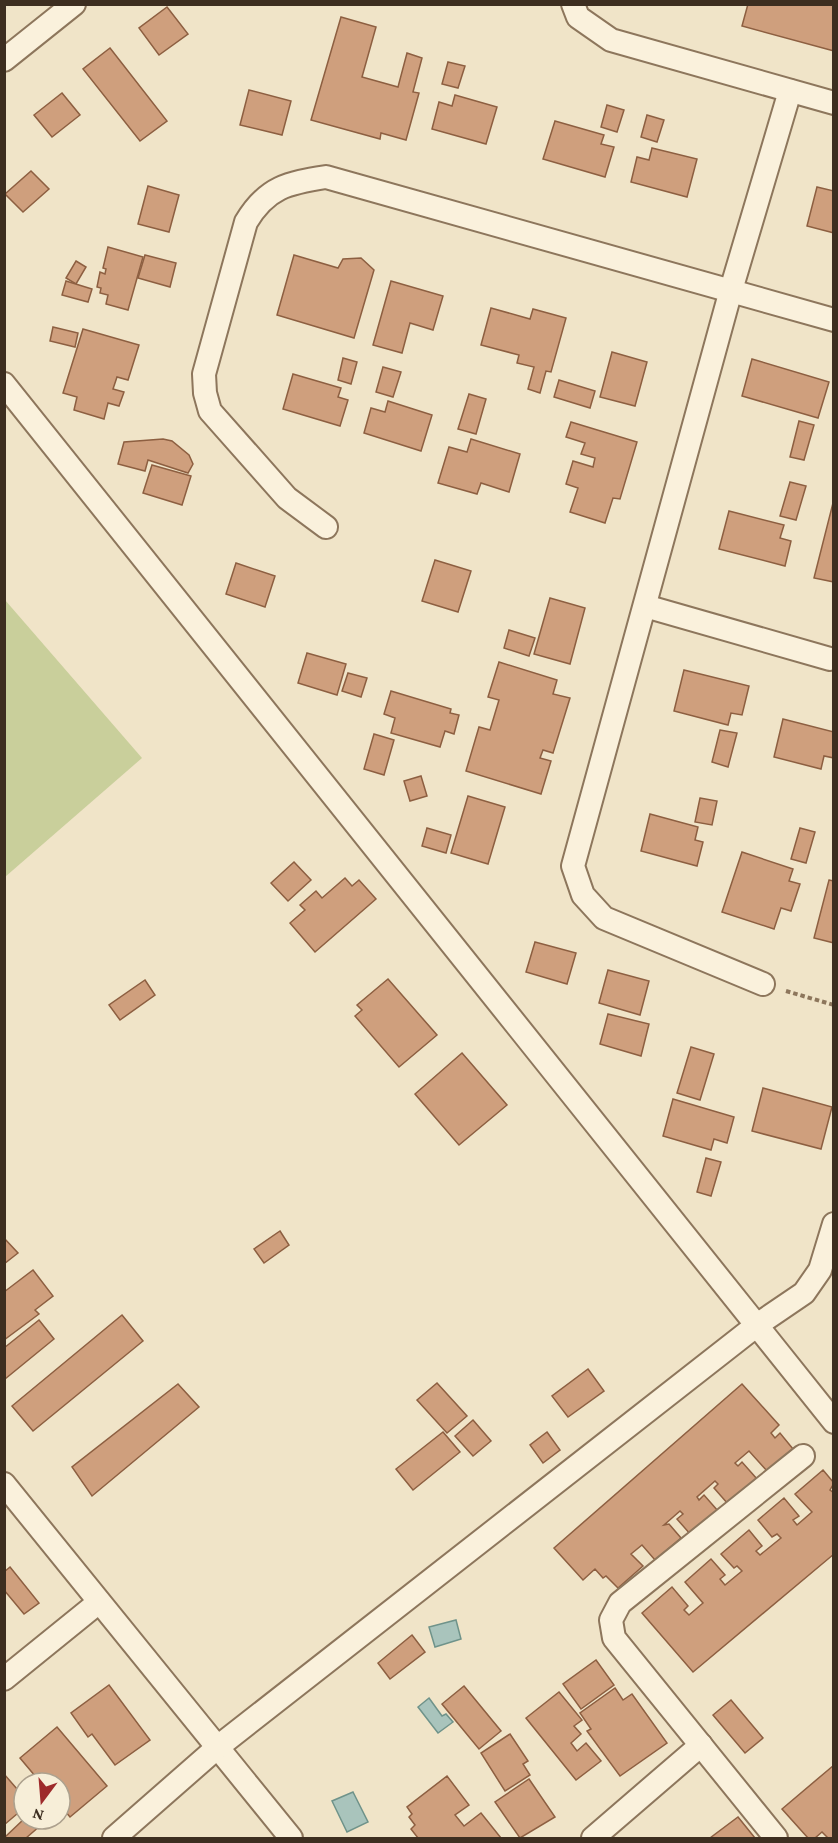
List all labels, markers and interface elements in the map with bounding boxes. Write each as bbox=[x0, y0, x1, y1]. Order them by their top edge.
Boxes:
north arrow bbox=[12, 1771, 72, 1831]
text: N bbox=[30, 1805, 46, 1825]

